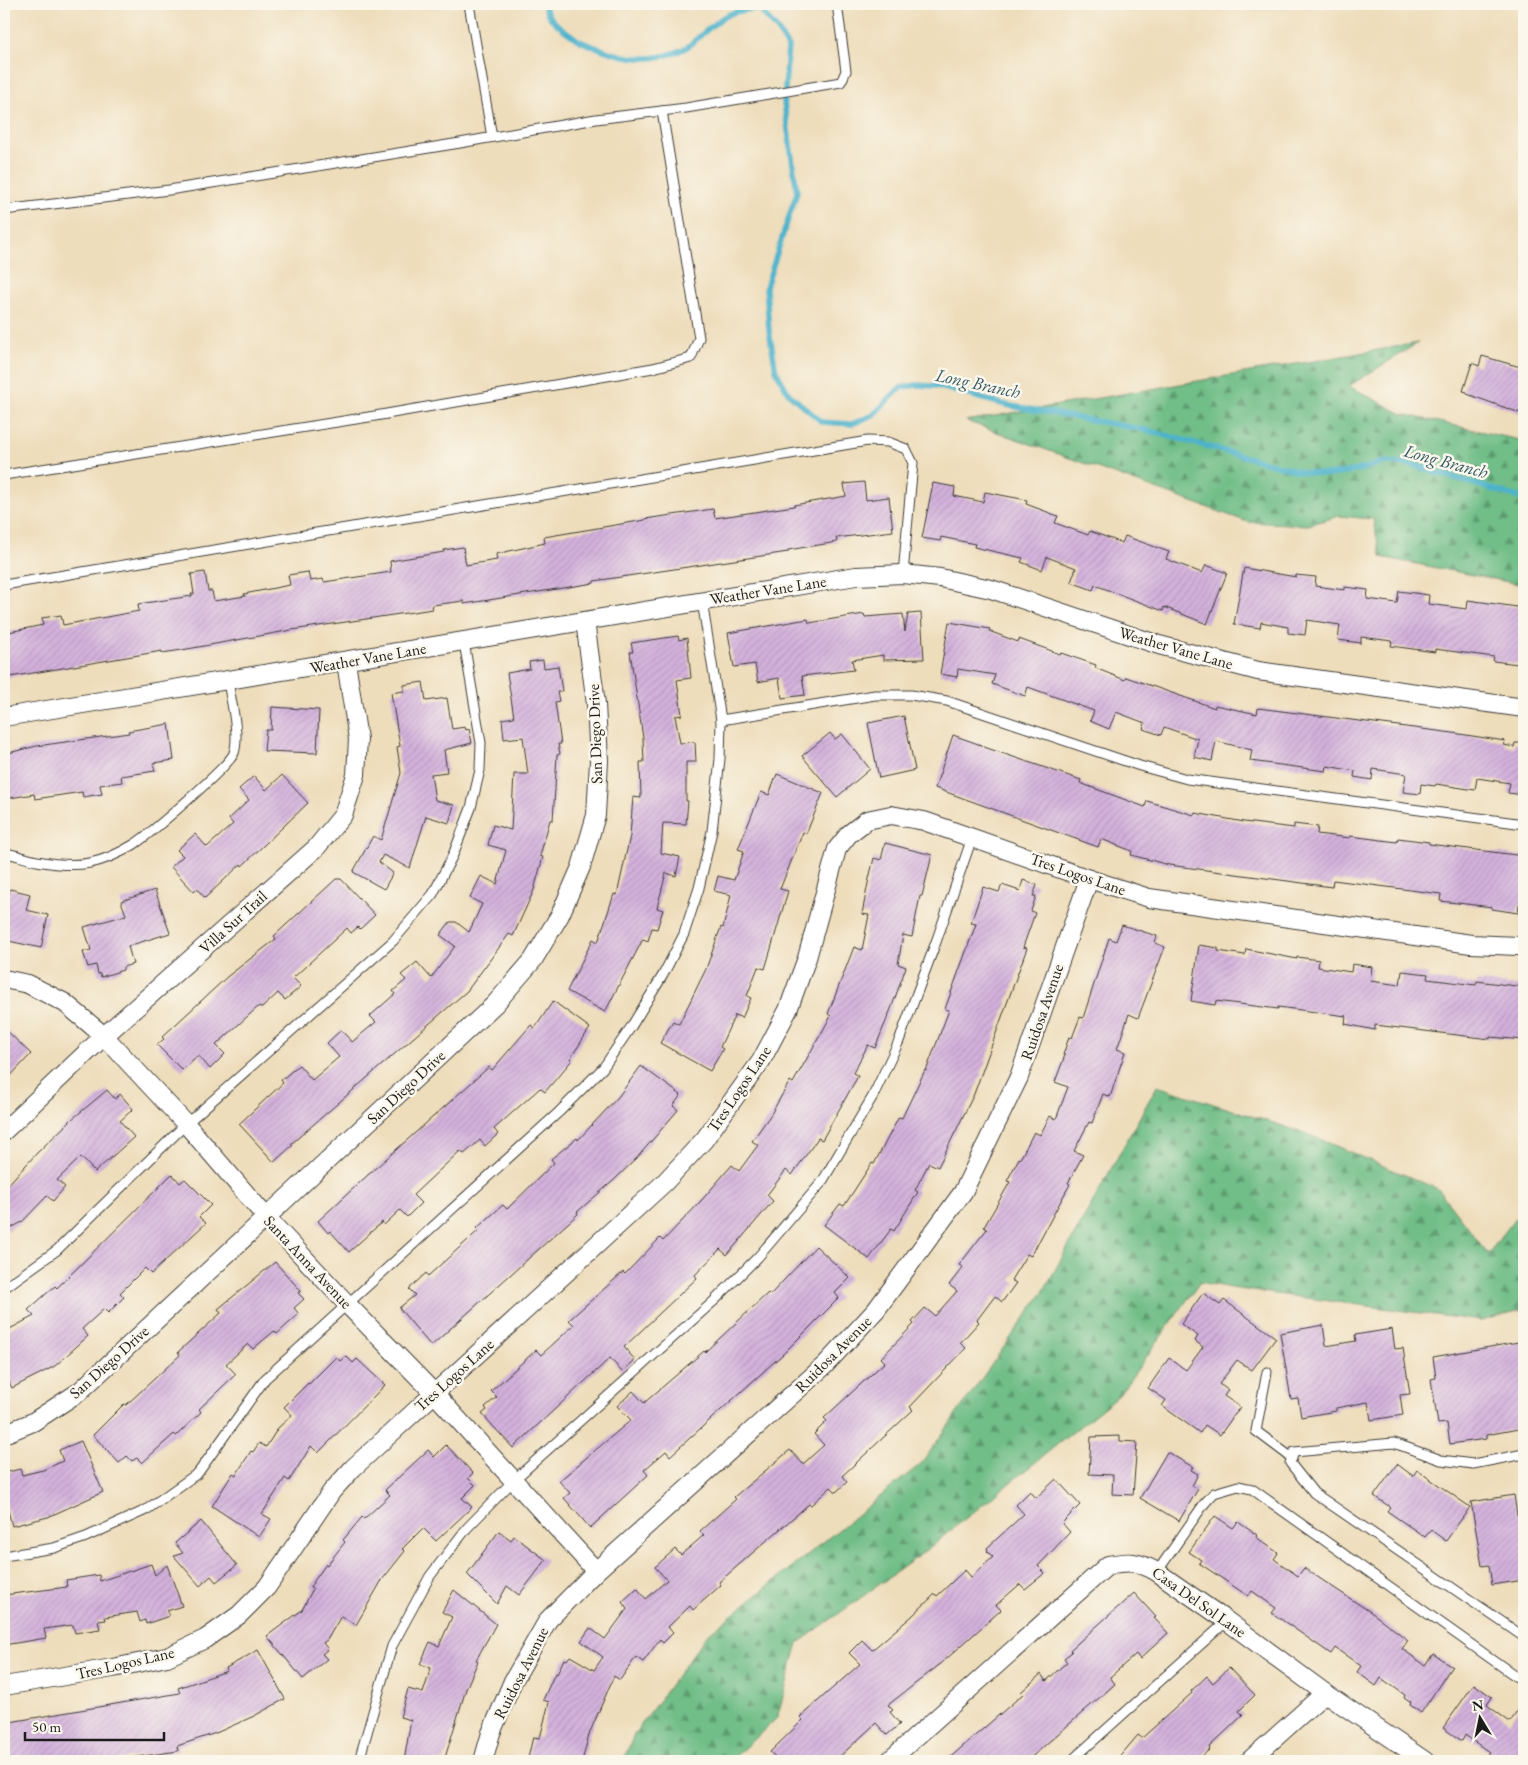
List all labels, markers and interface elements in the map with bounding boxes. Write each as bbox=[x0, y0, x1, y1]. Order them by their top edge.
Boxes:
water label: Long Branch bbox=[932, 363, 1023, 404]
water label: Long Branch bbox=[1400, 438, 1491, 484]
street label: Weather Vane Lane bbox=[708, 570, 828, 610]
street label: Weather Vane Lane bbox=[1117, 622, 1235, 674]
street label: Weather Vane Lane bbox=[308, 637, 428, 679]
street label: San Diego Drive bbox=[583, 684, 607, 784]
street label: Tres Logos Lane bbox=[1027, 848, 1129, 900]
street label: Villa Sur Trail bbox=[195, 886, 272, 958]
street label: Ruidosa Avenue bbox=[1016, 961, 1068, 1063]
street label: Tres Logos Lane bbox=[702, 1042, 776, 1136]
street label: San Diego Drive bbox=[362, 1045, 450, 1129]
street label: Santa Anna Avenue bbox=[259, 1211, 357, 1313]
street label: Ruidosa Avenue bbox=[790, 1311, 876, 1397]
street label: San Diego Drive bbox=[65, 1321, 153, 1403]
street label: Tres Logos Lane bbox=[410, 1334, 498, 1416]
street label: Casa Del Sol Lane bbox=[1148, 1562, 1250, 1642]
street label: Ruidosa Avenue bbox=[489, 1623, 553, 1723]
street label: Tres Logos Lane bbox=[74, 1642, 176, 1684]
north arrow bbox=[1456, 1692, 1506, 1742]
text: N bbox=[1471, 1695, 1486, 1715]
scale bar bbox=[25, 1710, 164, 1742]
text: 50 m bbox=[32, 1717, 61, 1736]

